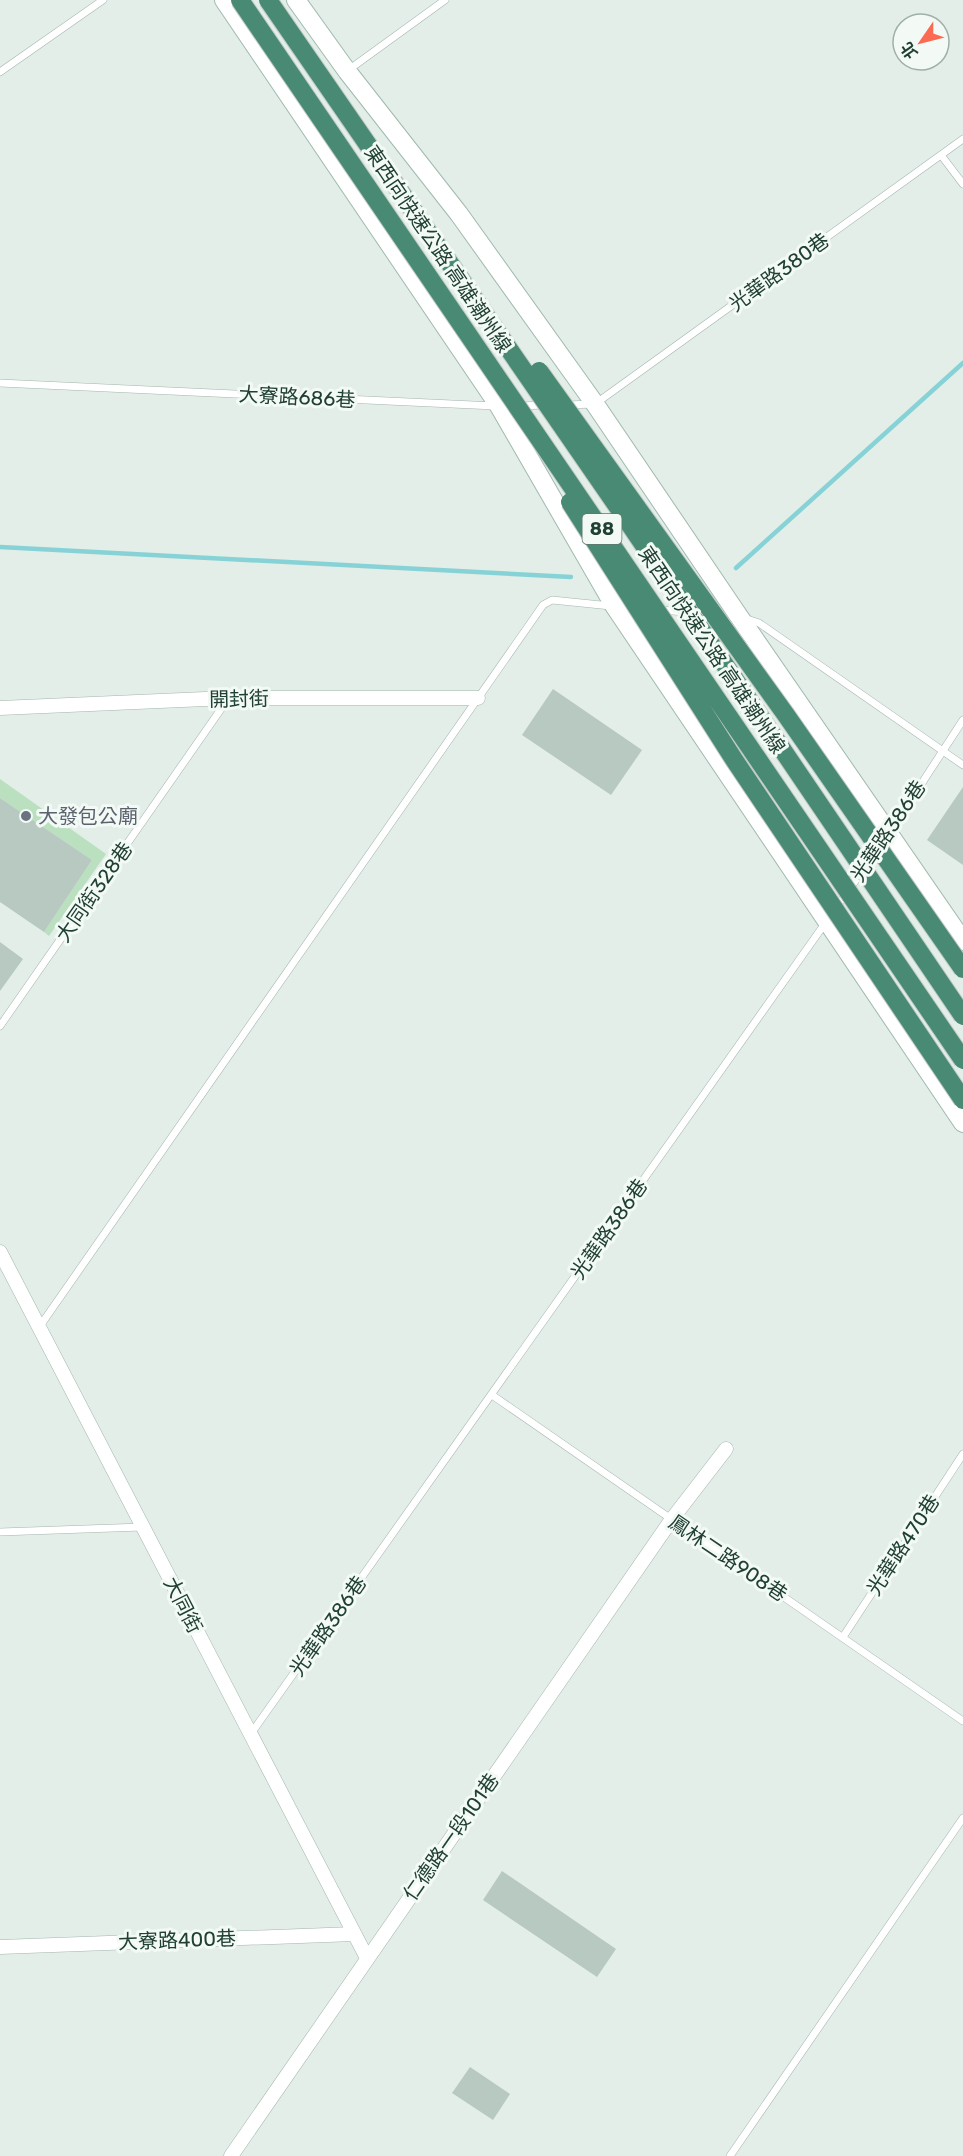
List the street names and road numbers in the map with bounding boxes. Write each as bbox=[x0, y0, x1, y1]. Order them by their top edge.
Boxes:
street label: 東西向快速公路 高雄潮州線 bbox=[360, 141, 516, 357]
street label: 光華路380巷 bbox=[724, 228, 834, 316]
street label: 大寮路686巷 bbox=[238, 382, 356, 412]
road number: 88 bbox=[582, 514, 622, 544]
street label: 東西向快速公路 高雄潮州線 bbox=[634, 542, 790, 758]
street label: 開封街 bbox=[209, 686, 269, 712]
street label: 光華路386巷 bbox=[845, 776, 931, 886]
street label: 大同街328巷 bbox=[51, 837, 137, 947]
street label: 光華路386巷 bbox=[566, 1174, 652, 1284]
street label: 光華路470巷 bbox=[862, 1490, 944, 1600]
street label: 鳳林二路908巷 bbox=[664, 1510, 792, 1606]
street label: 光華路386巷 bbox=[285, 1571, 371, 1681]
street label: 大同街 bbox=[159, 1573, 207, 1637]
street label: 仁德路一段101巷 bbox=[398, 1769, 504, 1905]
street label: 大寮路400巷 bbox=[118, 1926, 236, 1954]

